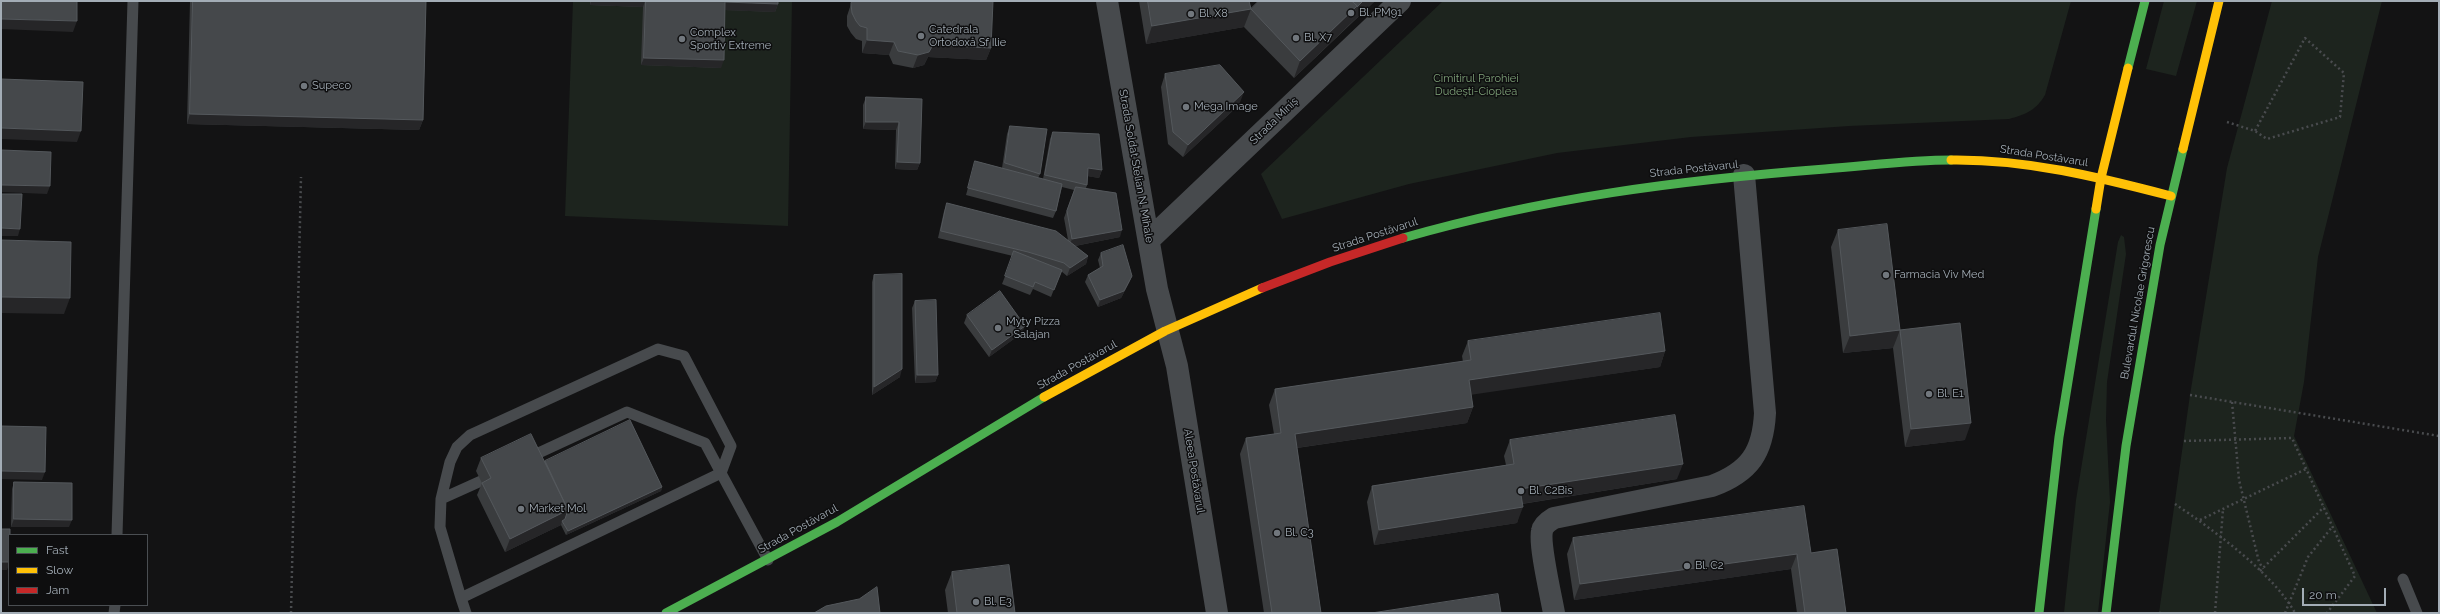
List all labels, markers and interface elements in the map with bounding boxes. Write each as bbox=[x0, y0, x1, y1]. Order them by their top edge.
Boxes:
place label: Bl. PM91 bbox=[1359, 6, 1402, 20]
place label: Bl. X8 bbox=[1199, 7, 1228, 21]
marker: Bl. PM91 bbox=[1346, 8, 1356, 18]
marker: Bl. X8 bbox=[1186, 9, 1196, 19]
place label: Catedrala Ortodoxă Sf Ilie bbox=[929, 23, 1006, 49]
place label: Complex Sportiv Extreme bbox=[690, 26, 771, 52]
marker: Catedrala Ortodoxă Sf Ilie bbox=[916, 31, 926, 41]
place label: Bl. X7 bbox=[1304, 31, 1332, 45]
marker: Bl. X7 bbox=[1291, 33, 1301, 43]
marker: Complex Sportiv Extreme bbox=[677, 34, 687, 44]
park label: Cimitirul Parohiei Dudești-Cioplea bbox=[1433, 72, 1519, 98]
place label: Supeco bbox=[312, 79, 351, 93]
marker: Supeco bbox=[299, 81, 309, 91]
street label: Strada Soldat Stelian N. Mihale bbox=[1116, 88, 1156, 244]
street label: Strada Miniș bbox=[1247, 95, 1301, 147]
place label: Mega Image bbox=[1194, 100, 1258, 114]
marker: Mega Image bbox=[1181, 102, 1191, 112]
street label: Strada Postăvarul bbox=[1999, 143, 2089, 169]
street label: Strada Postăvarul bbox=[1649, 158, 1739, 180]
street label: Strada Postăvarul bbox=[1331, 215, 1419, 255]
street label: Bulevardul Nicolae Grigorescu bbox=[2118, 226, 2158, 380]
place label: Farmacia Viv Med bbox=[1894, 268, 1984, 282]
marker: Farmacia Viv Med bbox=[1881, 270, 1891, 280]
place label: Myty Pizza - Salajan bbox=[1006, 315, 1060, 341]
marker: Myty Pizza - Salajan bbox=[993, 323, 1003, 333]
street label: Strada Postăvarul bbox=[1035, 338, 1119, 392]
place label: Bl. E1 bbox=[1937, 387, 1964, 401]
marker: Bl. E1 bbox=[1924, 389, 1934, 399]
street label: Aleea Postăvarul bbox=[1181, 428, 1207, 514]
place label: Bl. C2Bis bbox=[1529, 484, 1573, 498]
marker: Bl. C2Bis bbox=[1516, 486, 1526, 496]
place label: Market Mol bbox=[529, 502, 586, 516]
street label: Strada Postăvarul bbox=[756, 502, 840, 556]
marker: Market Mol bbox=[516, 504, 526, 514]
place label: Bl. C3 bbox=[1285, 526, 1314, 540]
marker: Bl. C3 bbox=[1272, 528, 1282, 538]
legend bbox=[8, 534, 148, 606]
text: Fast bbox=[46, 543, 69, 557]
place label: Bl. C2 bbox=[1695, 559, 1723, 573]
marker: Bl. C2 bbox=[1682, 561, 1692, 571]
text: Slow bbox=[46, 563, 73, 577]
scale bar bbox=[2304, 580, 2388, 606]
text: Jam bbox=[46, 583, 69, 597]
text: 20 m bbox=[2309, 588, 2337, 602]
place label: Bl. E3 bbox=[984, 595, 1012, 609]
marker: Bl. E3 bbox=[971, 597, 981, 607]

